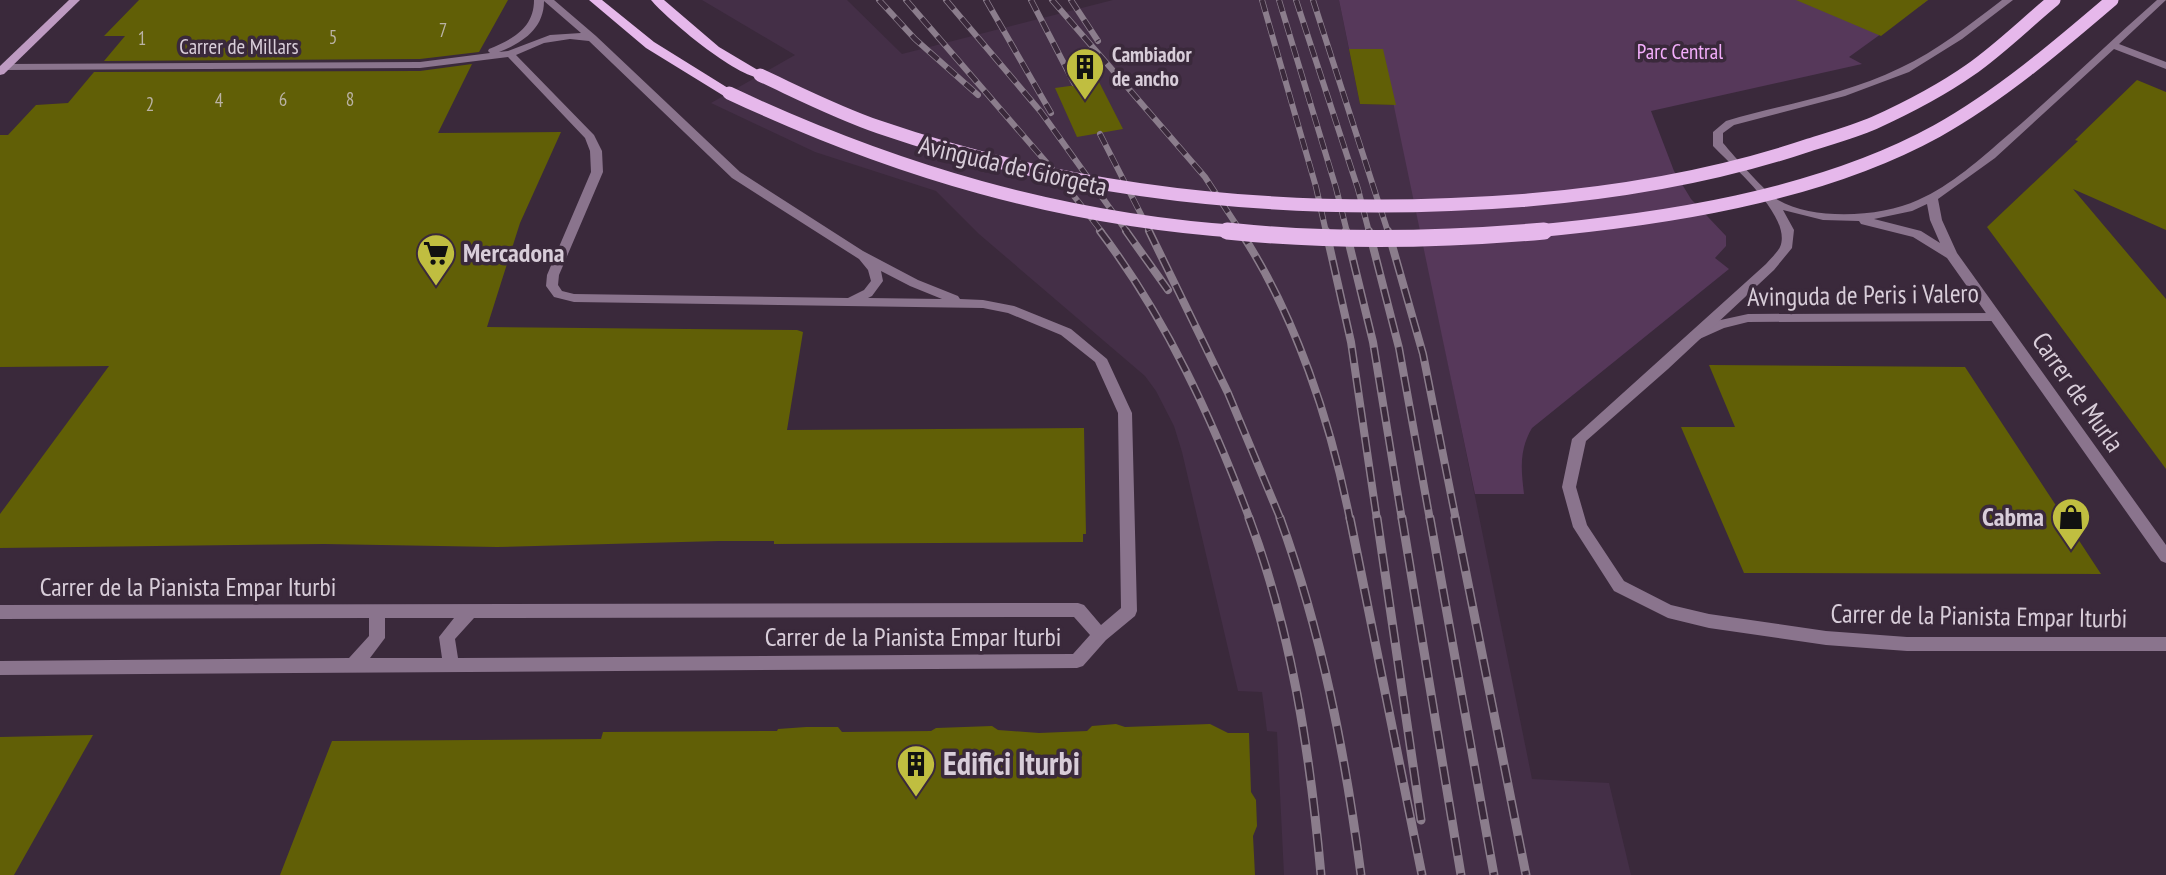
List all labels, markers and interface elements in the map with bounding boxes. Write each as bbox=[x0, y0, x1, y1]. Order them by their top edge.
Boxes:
house number: 7 bbox=[439, 18, 447, 42]
house number: 5 bbox=[329, 25, 337, 49]
house number: 1 bbox=[138, 26, 146, 50]
street label: Carrer de Millars bbox=[179, 33, 299, 60]
park label: Parc Central bbox=[1637, 38, 1723, 65]
place label: Cambiador de ancho bbox=[1112, 41, 1192, 92]
building icon: Cambiador de ancho bbox=[1064, 46, 1106, 101]
house number: 6 bbox=[279, 87, 287, 111]
house number: 8 bbox=[346, 87, 354, 111]
house number: 4 bbox=[215, 88, 224, 112]
house number: 2 bbox=[146, 92, 154, 116]
street label: Avinguda de Giorgeta bbox=[916, 128, 1110, 203]
supermarket icon: Mercadona bbox=[415, 232, 457, 287]
place label: Mercadona bbox=[463, 236, 564, 269]
street label: Avinguda de Peris i Valero bbox=[1747, 276, 1979, 313]
street label: Carrer de Murla bbox=[2025, 326, 2132, 458]
shop icon: Cabma bbox=[2050, 496, 2092, 551]
place label: Cabma bbox=[1982, 500, 2044, 533]
street label: Carrer de la Pianista Empar Iturbi bbox=[40, 570, 336, 603]
street label: Carrer de la Pianista Empar Iturbi bbox=[1830, 596, 2128, 635]
street label: Carrer de la Pianista Empar Iturbi bbox=[765, 620, 1061, 653]
place label: Edifici Iturbi bbox=[943, 742, 1080, 784]
building icon: Edifici Iturbi bbox=[895, 743, 937, 798]

